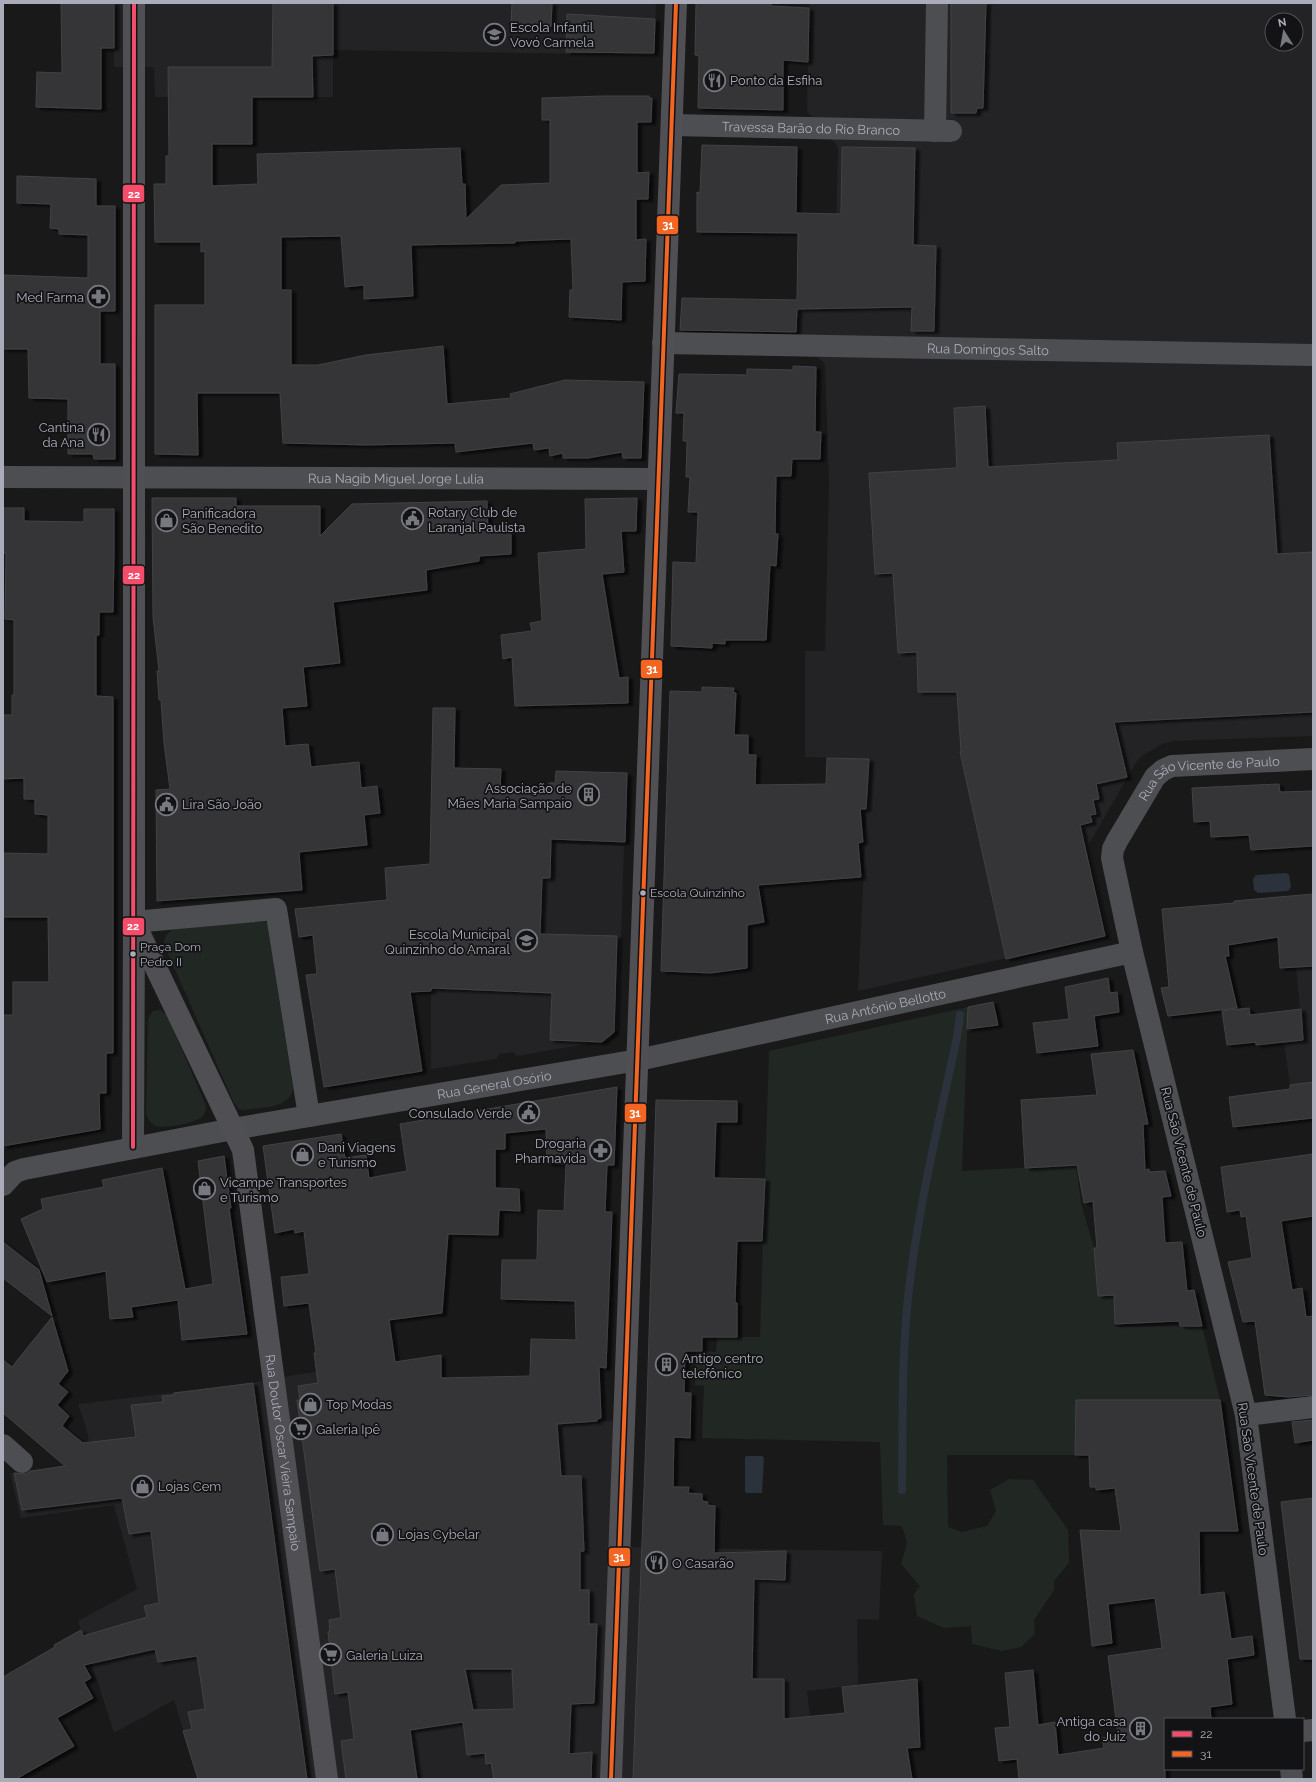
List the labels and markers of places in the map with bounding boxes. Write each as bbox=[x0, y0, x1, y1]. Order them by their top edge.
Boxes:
place label: Escola Infantil Vovó Carmela bbox=[510, 20, 594, 50]
school or university icon: Escola Infantil Vovó Carmela bbox=[481, 21, 507, 47]
restaurant icon: Ponto da Esfiha bbox=[701, 67, 727, 93]
place label: Ponto da Esfiha bbox=[730, 73, 822, 88]
pharmacy icon: Med Farma bbox=[86, 284, 112, 310]
place label: Med Farma bbox=[16, 290, 84, 305]
place label: Cantina da Ana bbox=[39, 420, 84, 450]
restaurant icon: Cantina da Ana bbox=[86, 421, 112, 447]
place label: Rotary Club de Laranjal Paulista bbox=[428, 505, 525, 535]
place label: Panificadora São Benedito bbox=[182, 506, 263, 536]
public building icon: Rotary Club de Laranjal Paulista bbox=[399, 506, 425, 532]
shop icon: Panificadora São Benedito bbox=[154, 507, 180, 533]
place label: Associação de Mães Maria Sampaio bbox=[448, 781, 572, 811]
building icon: Associação de Mães Maria Sampaio bbox=[575, 782, 601, 808]
public building icon: Lira São João bbox=[154, 791, 180, 817]
place label: Lira São João bbox=[182, 797, 262, 812]
place label: Escola Quinzinho bbox=[650, 886, 745, 900]
marker: Escola Quinzinho bbox=[638, 888, 648, 898]
place label: Escola Municipal Quinzinho do Amaral bbox=[385, 927, 510, 957]
school or university icon: Escola Municipal Quinzinho do Amaral bbox=[513, 928, 539, 954]
place label: Praça Dom Pedro II bbox=[140, 940, 201, 969]
marker: Praça Dom Pedro II bbox=[128, 949, 138, 959]
public building icon: Consulado Verde bbox=[515, 1100, 541, 1126]
place label: Consulado Verde bbox=[409, 1106, 512, 1121]
place label: Drogaria Pharmavida bbox=[515, 1136, 586, 1166]
pharmacy icon: Drogaria Pharmavida bbox=[588, 1137, 614, 1163]
place label: Dani Viagens e Turismo bbox=[318, 1140, 396, 1170]
shop icon: Dani Viagens e Turismo bbox=[289, 1141, 315, 1167]
place label: Vicampe Transportes e Turismo bbox=[220, 1175, 347, 1205]
shop icon: Vicampe Transportes e Turismo bbox=[192, 1176, 218, 1202]
place label: Antigo centro telefônico bbox=[682, 1351, 764, 1381]
building icon: Antigo centro telefônico bbox=[653, 1352, 679, 1378]
shop icon: Top Modas bbox=[298, 1391, 324, 1417]
place label: Top Modas bbox=[326, 1397, 392, 1412]
supermarket icon: Galeria Ipê bbox=[288, 1416, 314, 1442]
place label: Galeria Ipê bbox=[316, 1422, 381, 1437]
shop icon: Lojas Cem bbox=[129, 1473, 155, 1499]
place label: Lojas Cem bbox=[158, 1479, 221, 1494]
shop icon: Lojas Cybelar bbox=[369, 1521, 395, 1547]
place label: Lojas Cybelar bbox=[398, 1527, 480, 1542]
restaurant icon: O Casarão bbox=[643, 1550, 669, 1576]
place label: O Casarão bbox=[672, 1556, 734, 1571]
supermarket icon: Galeria Luiza bbox=[317, 1642, 343, 1668]
place label: Galeria Luiza bbox=[346, 1648, 423, 1663]
place label: Antiga casa do Juiz bbox=[1056, 1714, 1126, 1744]
building icon: Antiga casa do Juiz bbox=[1128, 1715, 1154, 1741]

